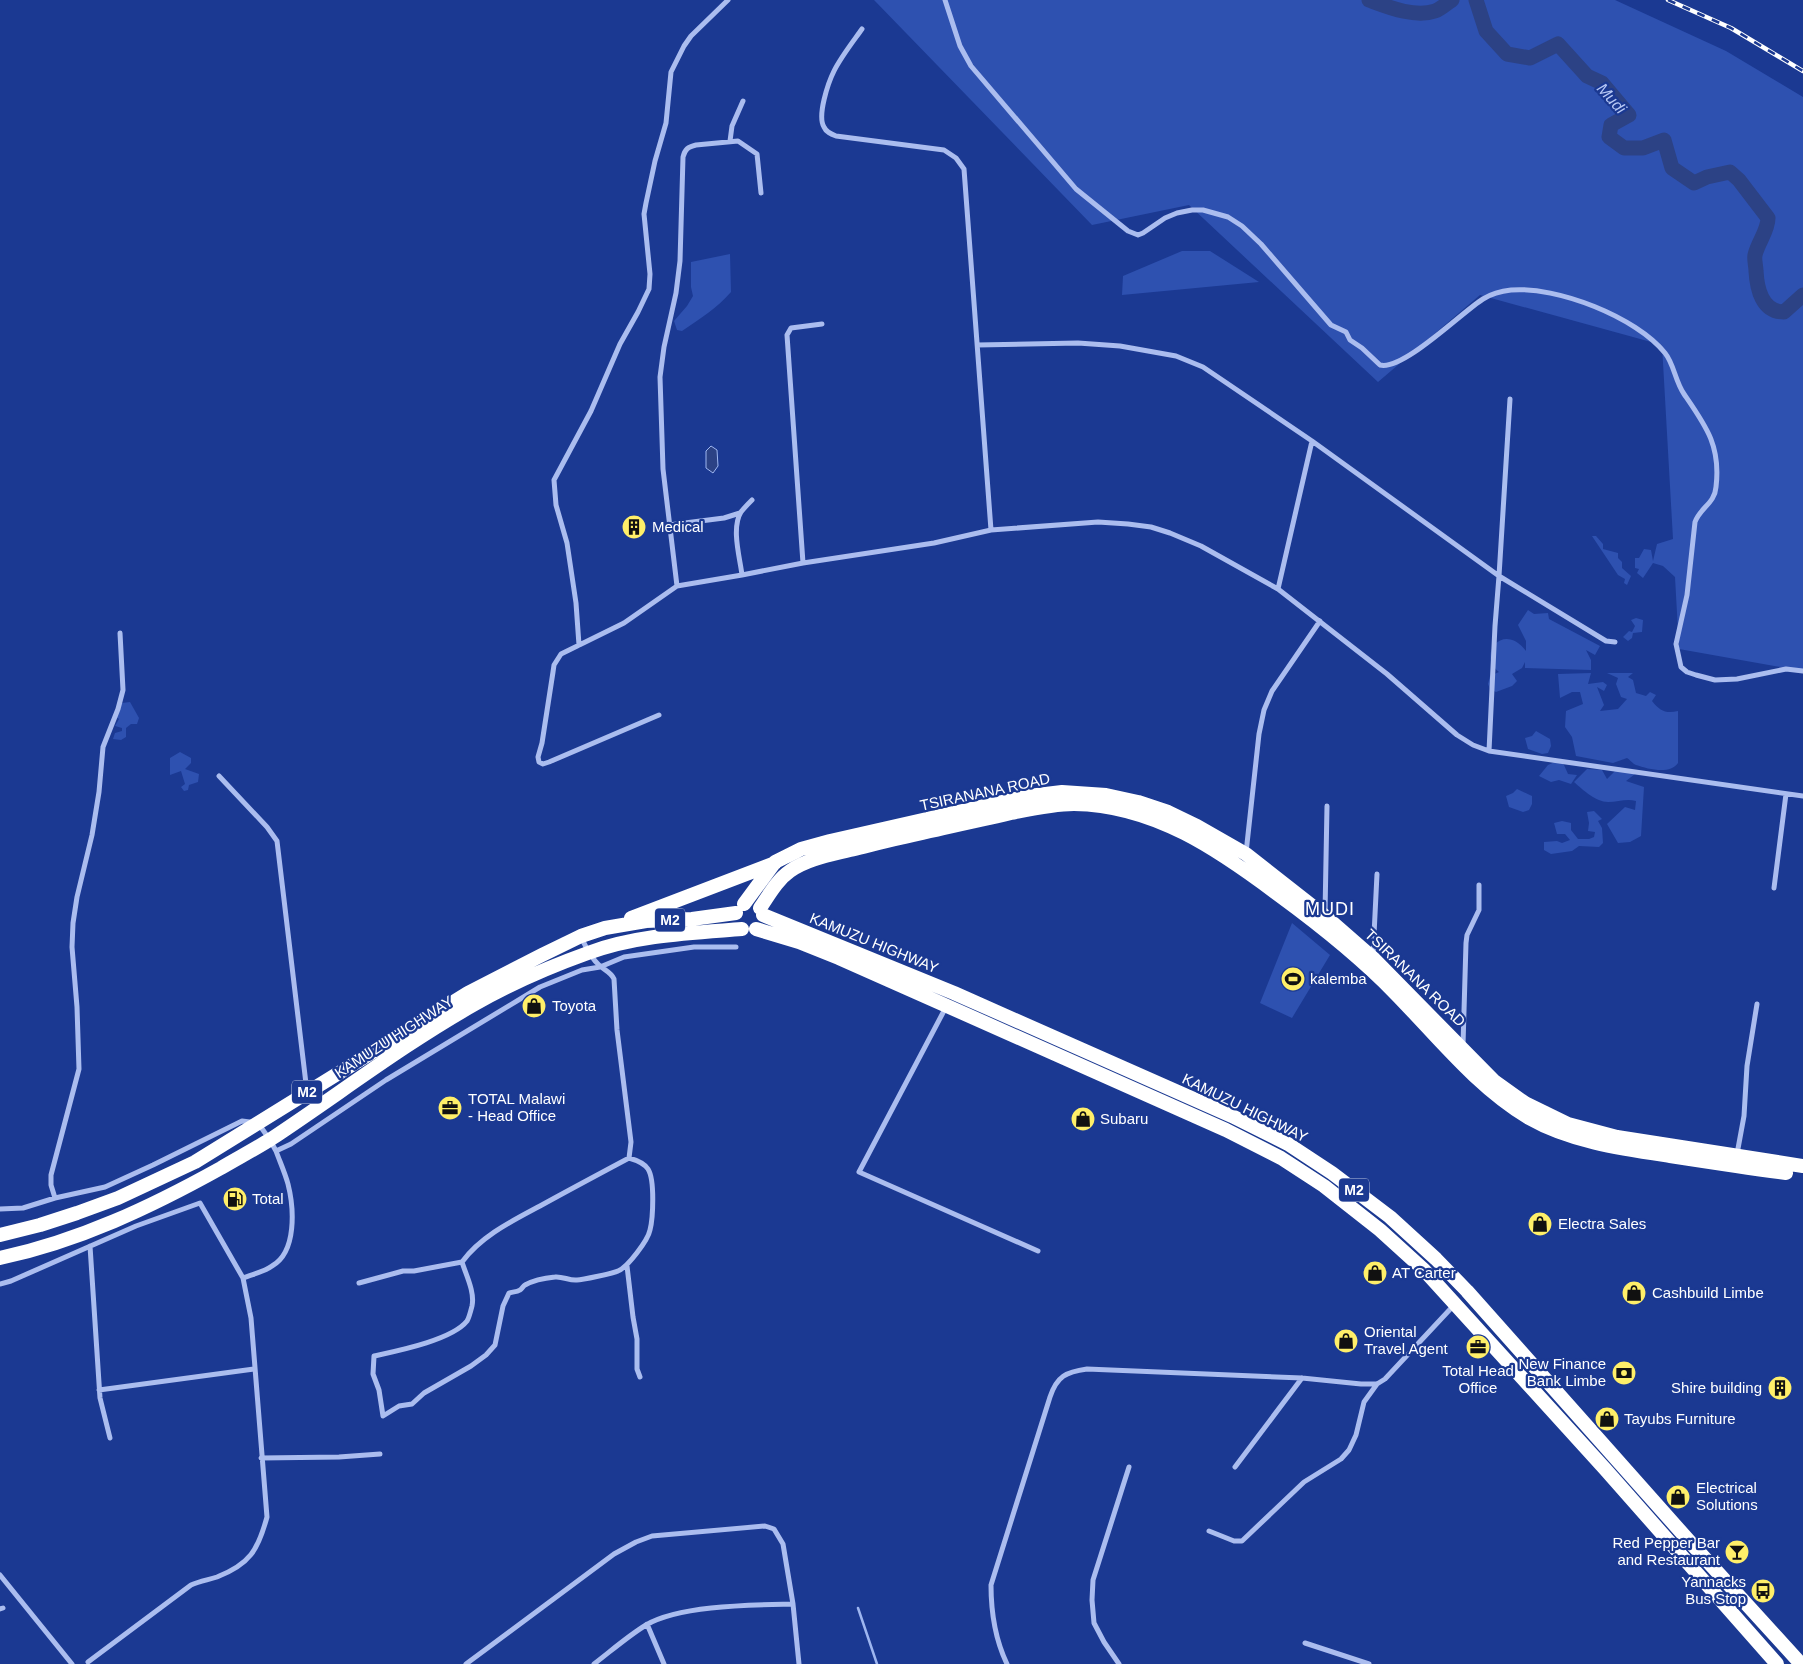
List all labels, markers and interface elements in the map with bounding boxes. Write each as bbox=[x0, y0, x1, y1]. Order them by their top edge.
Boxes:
water label: Mudi bbox=[1594, 80, 1630, 117]
building icon: Medical bbox=[621, 514, 647, 540]
place label: Medical bbox=[652, 518, 704, 535]
street label: TSIRANANA ROAD bbox=[918, 769, 1052, 814]
district label: MUDI bbox=[1305, 899, 1355, 919]
road number: M2 bbox=[655, 908, 685, 932]
street label: KAMUZU HIGHWAY bbox=[807, 909, 941, 976]
street label: TSIRANANA ROAD bbox=[1362, 925, 1469, 1030]
sports icon: kalemba bbox=[1280, 966, 1306, 992]
place label: kalemba bbox=[1310, 970, 1367, 987]
street label: KAMUZU HIGHWAY bbox=[331, 992, 456, 1081]
shop icon: Toyota bbox=[521, 993, 547, 1019]
place label: Toyota bbox=[552, 997, 597, 1014]
street label: KAMUZU HIGHWAY bbox=[1180, 1070, 1311, 1145]
road number: M2 bbox=[292, 1080, 322, 1104]
place label: TOTAL Malawi - Head Office bbox=[468, 1090, 565, 1124]
office icon: TOTAL Malawi - Head Office bbox=[437, 1095, 463, 1121]
shop icon: Subaru bbox=[1070, 1106, 1096, 1132]
place label: Subaru bbox=[1100, 1110, 1148, 1127]
road number: M2 bbox=[1339, 1178, 1369, 1202]
fuel station icon: Total bbox=[222, 1186, 248, 1212]
place label: Total bbox=[252, 1190, 284, 1207]
shop icon: Electra Sales bbox=[1527, 1211, 1553, 1237]
place label: Electra Sales bbox=[1558, 1215, 1646, 1232]
shop icon: AT Carter bbox=[1362, 1260, 1388, 1286]
place label: AT Carter bbox=[1392, 1264, 1456, 1281]
shop icon: Cashbuild Limbe bbox=[1621, 1280, 1647, 1306]
place label: Cashbuild Limbe bbox=[1652, 1284, 1764, 1301]
place label: Oriental Travel Agent bbox=[1364, 1323, 1448, 1357]
shop icon: Oriental Travel Agent bbox=[1333, 1328, 1359, 1354]
office icon: Total Head Office bbox=[1465, 1334, 1491, 1360]
place label: New Finance Bank Limbe bbox=[1518, 1355, 1606, 1389]
bank icon: New Finance Bank Limbe bbox=[1611, 1360, 1637, 1386]
place label: Total Head Office bbox=[1442, 1362, 1514, 1396]
building icon: Shire building bbox=[1767, 1375, 1793, 1401]
place label: Shire building bbox=[1671, 1379, 1762, 1396]
shop icon: Tayubs Furniture bbox=[1594, 1406, 1620, 1432]
place label: Tayubs Furniture bbox=[1624, 1410, 1736, 1427]
place label: Electrical Solutions bbox=[1696, 1479, 1758, 1513]
shop icon: Electrical Solutions bbox=[1665, 1484, 1691, 1510]
place label: Red Pepper Bar and Restaurant bbox=[1612, 1534, 1721, 1568]
bar icon: Red Pepper Bar and Restaurant bbox=[1724, 1539, 1750, 1565]
place label: Yannacks Bus Stop bbox=[1681, 1573, 1746, 1607]
bus stop icon: Yannacks Bus Stop bbox=[1750, 1578, 1776, 1604]

